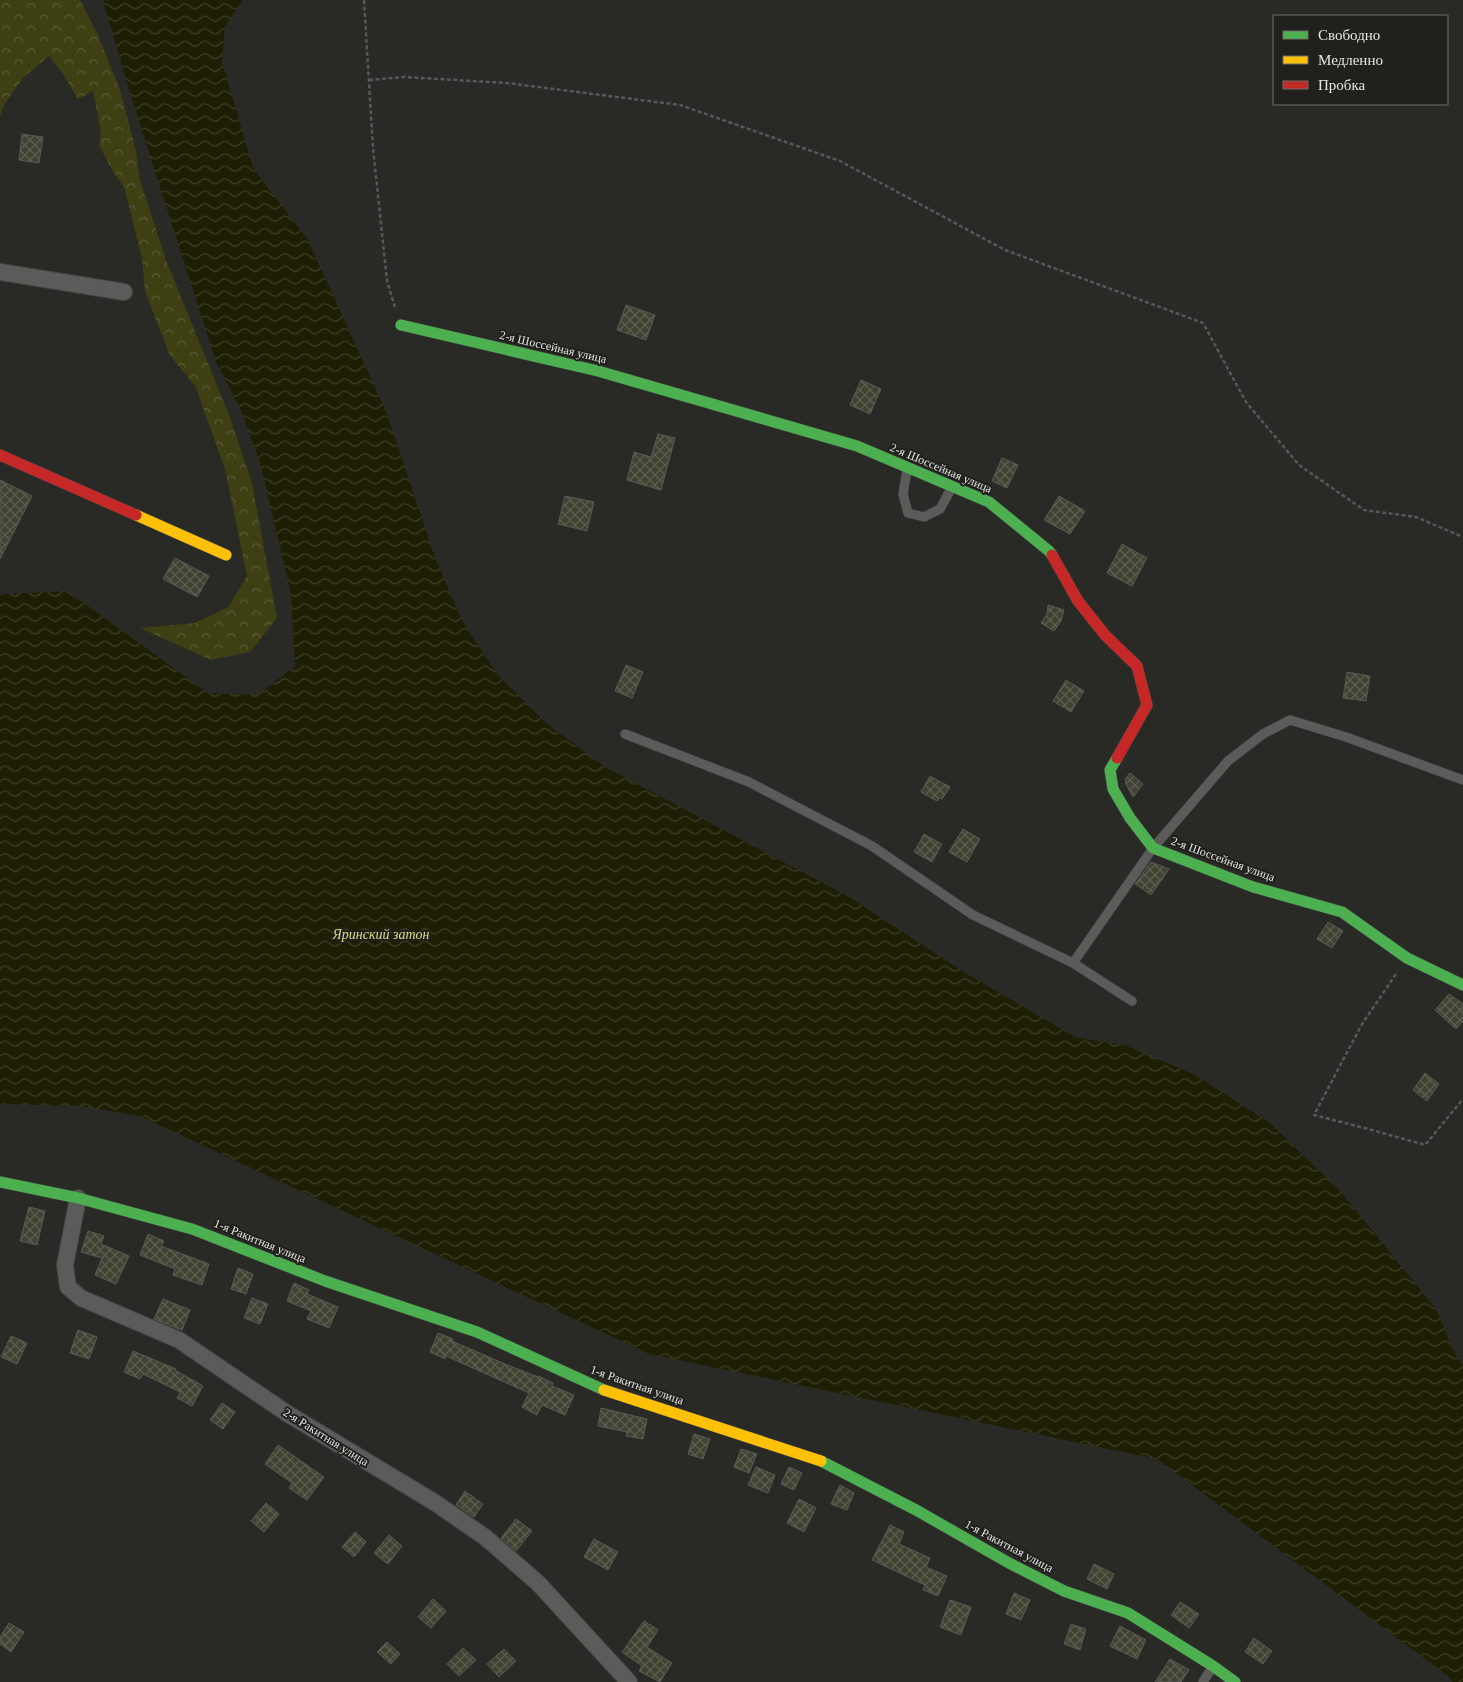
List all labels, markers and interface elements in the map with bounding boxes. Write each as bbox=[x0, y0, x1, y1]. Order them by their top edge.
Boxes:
legend bbox=[1273, 15, 1448, 105]
text: Свободно bbox=[1318, 27, 1380, 43]
text: Медленно bbox=[1318, 52, 1383, 68]
text: Пробка bbox=[1318, 77, 1366, 93]
street label: 2-я Шоссейная улица bbox=[498, 328, 609, 366]
street label: 2-я Шоссейная улица bbox=[888, 440, 995, 496]
street label: 2-я Шоссейная улица bbox=[1169, 834, 1277, 885]
water label: Яринский затон bbox=[332, 927, 430, 942]
street label: 1-я Ракитная улица bbox=[212, 1216, 309, 1266]
street label: 1-я Ракитная улица bbox=[588, 1362, 686, 1408]
street label: 2-я Ракитная улица bbox=[281, 1405, 372, 1469]
street label: 1-я Ракитная улица bbox=[962, 1517, 1056, 1575]

